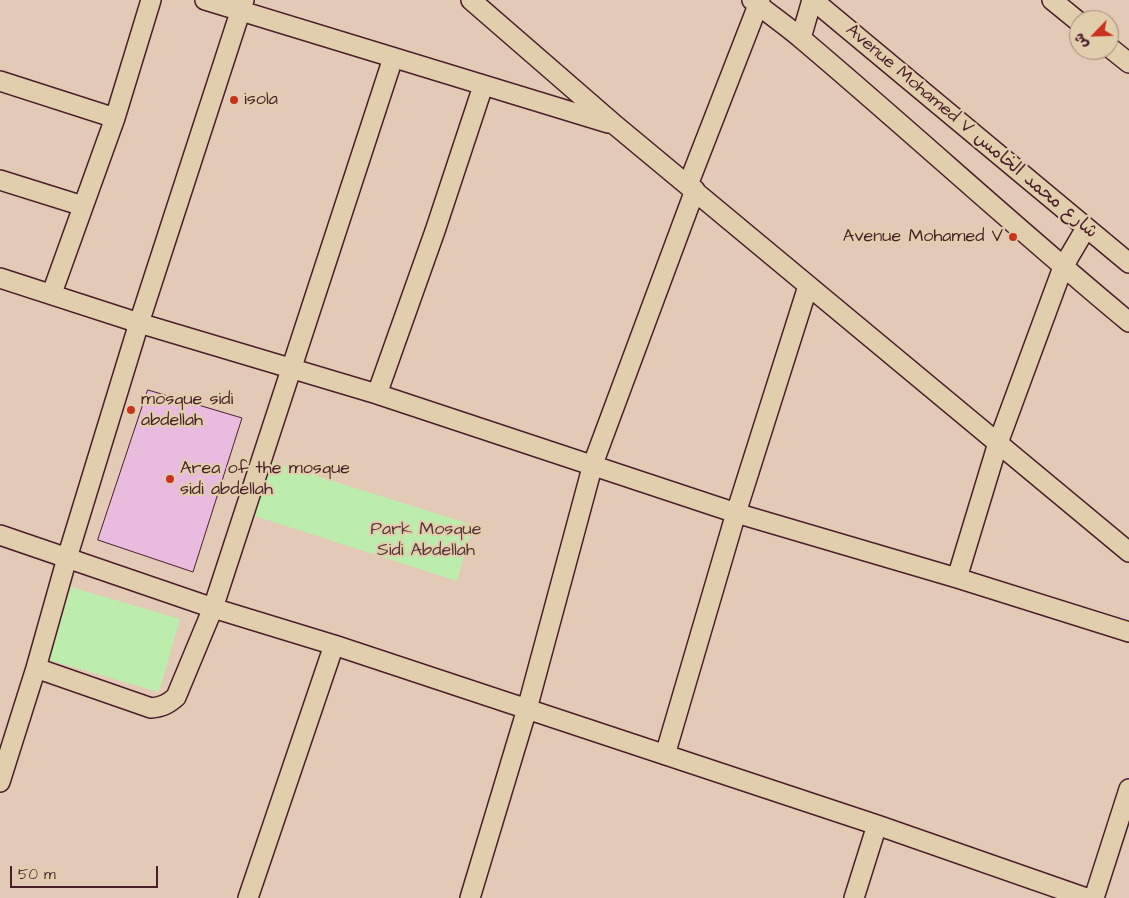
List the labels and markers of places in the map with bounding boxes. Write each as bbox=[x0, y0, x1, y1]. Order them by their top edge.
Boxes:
place label: isola bbox=[244, 89, 278, 111]
marker: isola bbox=[228, 94, 240, 106]
place label: Avenue Mohamed V bbox=[843, 226, 1003, 248]
marker: Avenue Mohamed V bbox=[1007, 231, 1019, 243]
place label: mosque sidi abdellah bbox=[141, 389, 233, 432]
marker: mosque sidi abdellah bbox=[125, 404, 137, 416]
place label: Area of the mosque sidi abdellah bbox=[180, 458, 350, 500]
marker: Area of the mosque sidi abdellah bbox=[164, 473, 176, 485]

